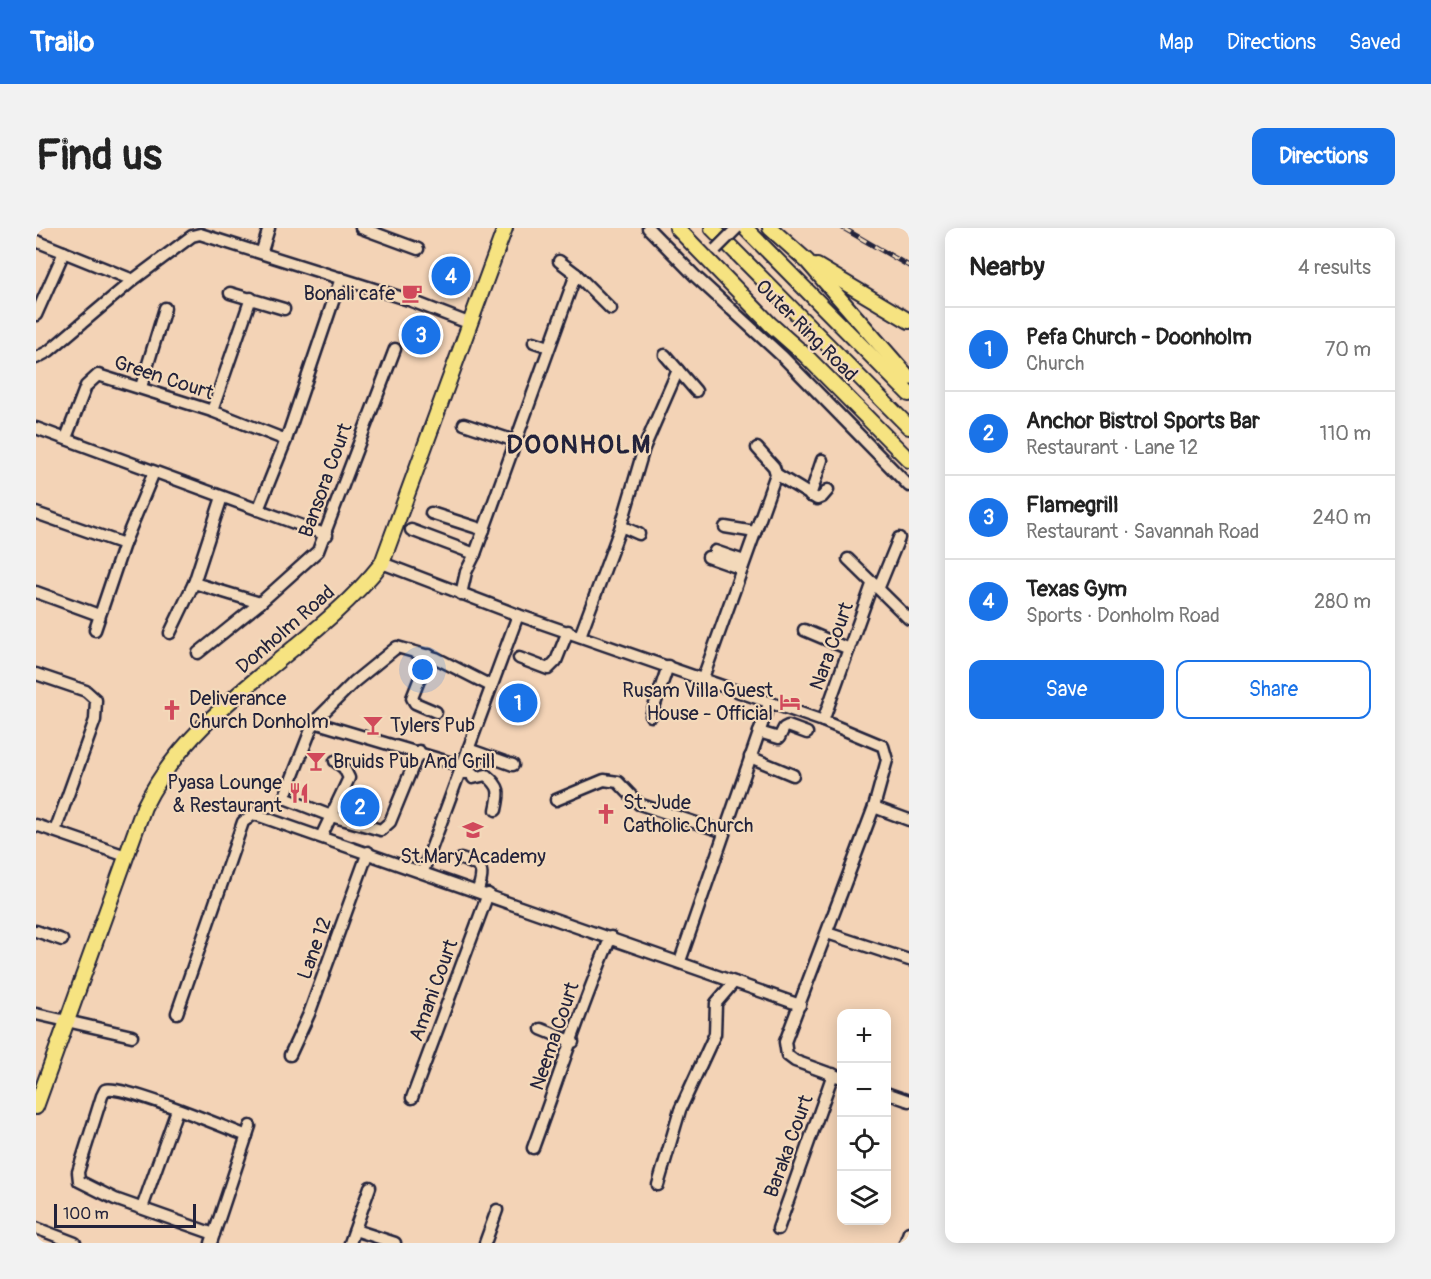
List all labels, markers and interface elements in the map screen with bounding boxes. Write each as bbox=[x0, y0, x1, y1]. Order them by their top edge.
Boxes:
text: Trailo bbox=[30, 25, 94, 60]
text: Map bbox=[1159, 29, 1194, 56]
text: Directions bbox=[1227, 29, 1316, 56]
text: Saved bbox=[1349, 29, 1401, 56]
button: Directions bbox=[1252, 128, 1395, 185]
text: Find us bbox=[36, 130, 162, 182]
text: Nearby bbox=[969, 251, 1045, 283]
pin: 4 bbox=[432, 254, 470, 298]
text: 4 results bbox=[1298, 255, 1371, 280]
street label: Outer Ring Road bbox=[750, 274, 863, 387]
place label: Bonali cafe bbox=[304, 281, 395, 306]
cafe icon: Bonali cafe bbox=[400, 281, 424, 305]
pin: 3 bbox=[402, 312, 440, 358]
text: Pefa Church - Doonholm bbox=[1026, 323, 1252, 351]
text: 1 bbox=[985, 337, 992, 362]
text: 70 m bbox=[1325, 337, 1371, 362]
street label: Green Court bbox=[111, 350, 218, 406]
text: Church bbox=[1026, 351, 1084, 376]
text: Anchor Bistrol Sports Bar bbox=[1026, 407, 1260, 435]
street label: Bansora Court bbox=[293, 419, 358, 541]
text: 2 bbox=[983, 421, 994, 446]
text: 110 m bbox=[1320, 421, 1371, 446]
district label: DOONHOLM bbox=[506, 429, 652, 461]
text: Restaurant · Lane 12 bbox=[1026, 435, 1198, 460]
text: Flamegrill bbox=[1026, 491, 1118, 519]
text: 3 bbox=[983, 505, 994, 530]
text: 240 m bbox=[1312, 505, 1371, 530]
text: Restaurant · Savannah Road bbox=[1026, 519, 1259, 544]
text: Texas Gym bbox=[1026, 575, 1127, 603]
street label: Donholm Road bbox=[231, 580, 340, 679]
text: 4 bbox=[983, 589, 994, 614]
text: 280 m bbox=[1314, 589, 1371, 614]
street label: Nara Court bbox=[804, 598, 859, 694]
text: Sports · Donholm Road bbox=[1026, 603, 1220, 628]
your location bbox=[408, 655, 437, 684]
button: Save bbox=[969, 660, 1164, 719]
button: Share bbox=[1176, 660, 1371, 719]
place label: Rusam Villa Guest House - Official bbox=[622, 678, 774, 726]
pin: 1 bbox=[498, 680, 538, 726]
place label: Deliverance Church Donholm bbox=[189, 686, 329, 734]
hotel icon: Rusam Villa Guest House - Official bbox=[778, 690, 802, 714]
church icon: Deliverance Church Donholm bbox=[160, 698, 184, 722]
bar icon: Tylers Pub bbox=[361, 713, 385, 737]
place label: Tylers Pub bbox=[390, 713, 475, 738]
bar icon: Bruids Pub And Grill bbox=[304, 749, 328, 773]
place label: Bruids Pub And Grill bbox=[333, 749, 495, 774]
place label: Pyasa Lounge & Restaurant bbox=[167, 770, 283, 818]
restaurant icon: Pyasa Lounge & Restaurant bbox=[287, 781, 311, 805]
pin: 2 bbox=[340, 784, 380, 830]
place label: St. Jude Catholic Church bbox=[623, 790, 754, 838]
church icon: St. Jude Catholic Church bbox=[594, 802, 618, 826]
school or university icon: St.Mary Academy bbox=[461, 818, 485, 842]
place label: St.Mary Academy bbox=[400, 844, 546, 869]
street label: Lane 12 bbox=[292, 914, 337, 983]
street label: Amani Court bbox=[403, 935, 464, 1045]
street label: Neema Court bbox=[524, 978, 585, 1094]
map controls bbox=[837, 1009, 891, 1225]
button: + bbox=[837, 1009, 891, 1063]
button: − bbox=[837, 1063, 891, 1117]
street label: Baraka Court bbox=[758, 1091, 819, 1201]
button: locate bbox=[837, 1117, 891, 1171]
button: layers bbox=[837, 1171, 891, 1225]
scale bar bbox=[54, 1201, 196, 1228]
text: 100 m bbox=[63, 1204, 109, 1224]

